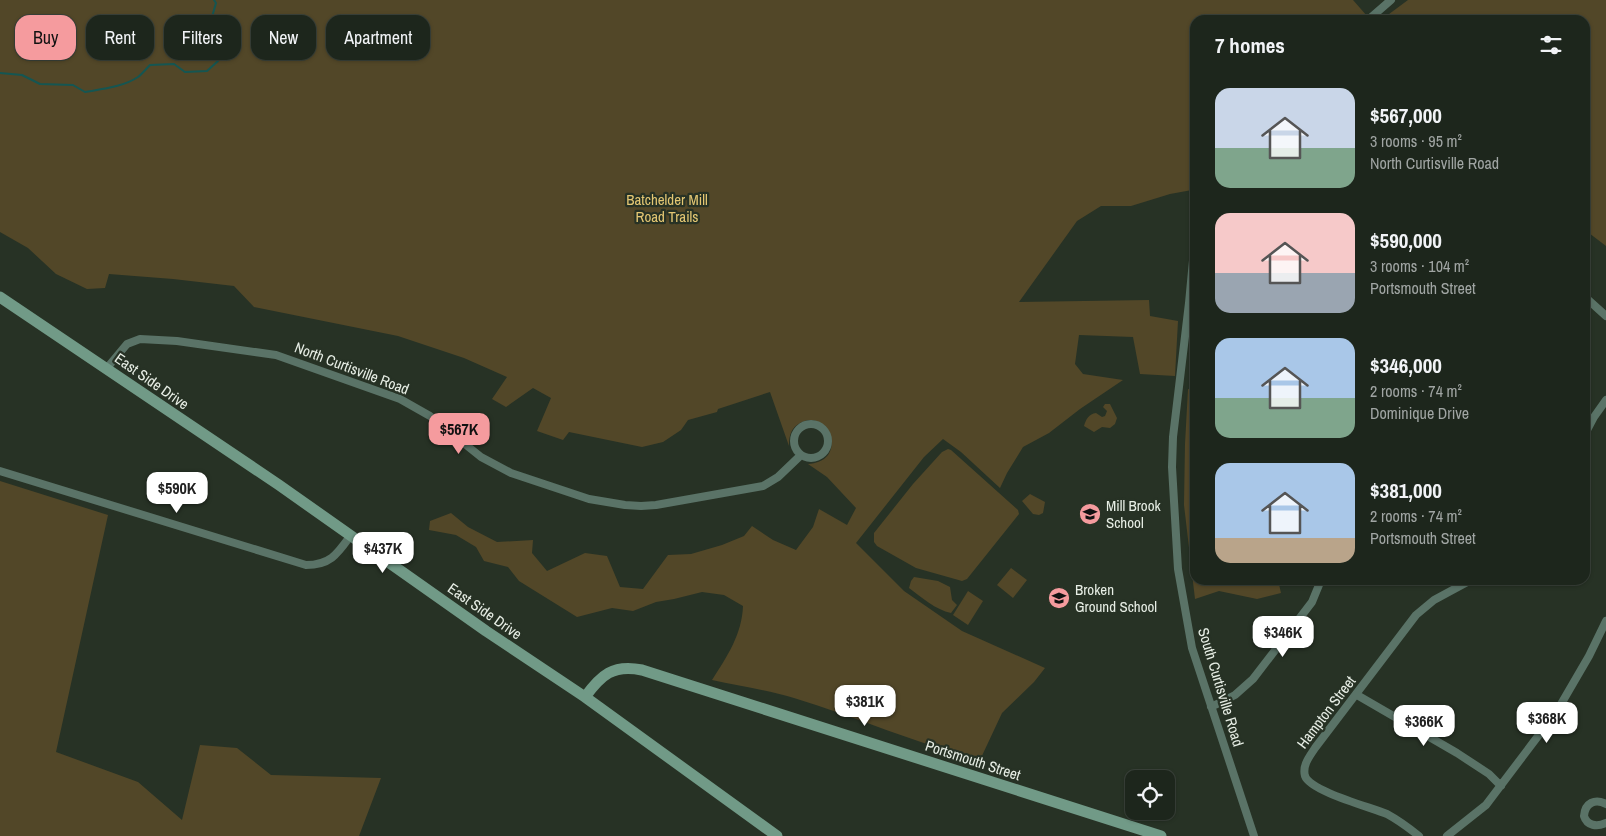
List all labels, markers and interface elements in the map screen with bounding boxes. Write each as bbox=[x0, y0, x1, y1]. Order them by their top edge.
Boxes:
chip: Buy bbox=[15, 15, 76, 60]
chip: Rent bbox=[86, 15, 154, 60]
chip: Filters bbox=[164, 15, 241, 60]
chip: New bbox=[251, 15, 316, 60]
chip: Apartment bbox=[326, 15, 430, 60]
text: 7 homes bbox=[1215, 31, 1285, 60]
icon: filters bbox=[1537, 31, 1565, 59]
text: $567,000 bbox=[1370, 101, 1442, 130]
icon: home bbox=[1255, 108, 1315, 168]
text: 3 rooms · 95 m² bbox=[1370, 130, 1462, 152]
text: North Curtisville Road bbox=[1370, 152, 1499, 174]
park label: Batchelder Mill Road Trails bbox=[626, 189, 708, 227]
text: $590,000 bbox=[1370, 226, 1442, 255]
icon: home bbox=[1255, 233, 1315, 293]
text: 3 rooms · 104 m² bbox=[1370, 255, 1469, 277]
text: Portsmouth Street bbox=[1370, 277, 1476, 299]
street label: North Curtisville Road bbox=[292, 337, 412, 399]
street label: East Side Drive bbox=[111, 348, 193, 414]
text: $346,000 bbox=[1370, 351, 1442, 380]
icon: home bbox=[1255, 358, 1315, 418]
text: 2 rooms · 74 m² bbox=[1370, 380, 1462, 402]
text: Dominique Drive bbox=[1370, 402, 1469, 424]
pin: $567K bbox=[424, 412, 494, 455]
text: $567K bbox=[440, 418, 478, 440]
pin: $590K bbox=[142, 472, 212, 514]
text: $381,000 bbox=[1370, 476, 1442, 505]
text: $590K bbox=[158, 477, 196, 499]
icon: home bbox=[1255, 483, 1315, 543]
place label: Mill Brook School bbox=[1106, 495, 1162, 533]
school or university icon: Mill Brook School bbox=[1078, 502, 1102, 526]
text: 2 rooms · 74 m² bbox=[1370, 505, 1462, 527]
text: Portsmouth Street bbox=[1370, 527, 1476, 549]
pin: $437K bbox=[348, 532, 418, 574]
text: $437K bbox=[364, 537, 402, 559]
street label: East Side Drive bbox=[444, 578, 526, 644]
place label: Broken Ground School bbox=[1075, 579, 1157, 617]
school or university icon: Broken Ground School bbox=[1047, 586, 1071, 610]
pin: $346K bbox=[1248, 616, 1318, 658]
text: $346K bbox=[1264, 621, 1302, 643]
street label: South Curtisville Road bbox=[1193, 625, 1249, 749]
street label: Hampton Street bbox=[1292, 671, 1361, 753]
pin: $381K bbox=[830, 684, 900, 727]
text: $381K bbox=[846, 690, 884, 712]
pin: $368K bbox=[1512, 702, 1582, 744]
pin: $366K bbox=[1389, 704, 1459, 747]
text: $368K bbox=[1528, 707, 1566, 729]
text: $366K bbox=[1405, 710, 1443, 732]
street label: Portsmouth Street bbox=[923, 735, 1024, 785]
map controls bbox=[1125, 770, 1175, 820]
button: locate bbox=[1125, 770, 1175, 820]

